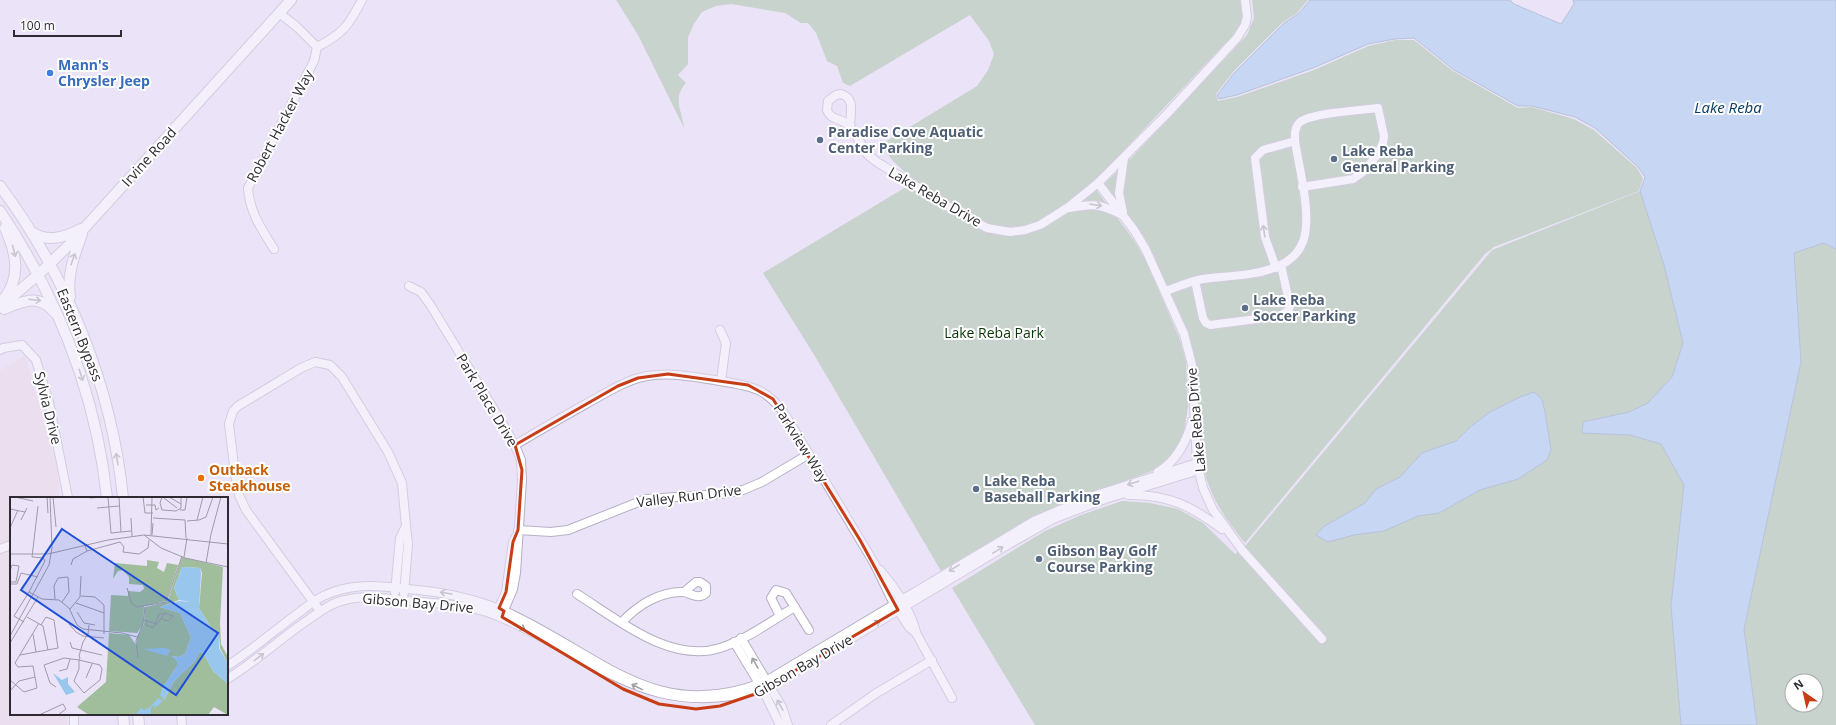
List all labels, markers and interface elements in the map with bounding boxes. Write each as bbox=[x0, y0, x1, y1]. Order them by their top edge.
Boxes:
scale bar bbox=[14, 12, 121, 38]
text: 100 m bbox=[20, 17, 55, 34]
place label: Mann's Chrysler Jeep bbox=[58, 55, 150, 90]
street label: Robert Hacker Way bbox=[242, 65, 318, 185]
marker: Mann's Chrysler Jeep bbox=[45, 68, 55, 78]
water label: Lake Reba bbox=[1694, 97, 1762, 117]
place label: Paradise Cove Aquatic Center Parking bbox=[828, 122, 983, 157]
street label: Irvine Road bbox=[117, 123, 180, 190]
marker: Paradise Cove Aquatic Center Parking bbox=[815, 135, 825, 145]
place label: Lake Reba General Parking bbox=[1342, 141, 1454, 176]
marker: Lake Reba General Parking bbox=[1329, 154, 1339, 164]
street label: Lake Reba Drive bbox=[885, 162, 985, 231]
one-way arrow bbox=[1089, 201, 1102, 209]
one-way arrow bbox=[1260, 225, 1268, 238]
one-way arrow bbox=[11, 244, 18, 257]
one-way arrow bbox=[69, 253, 77, 265]
street label: Eastern Bypass bbox=[53, 285, 108, 384]
place label: Lake Reba Soccer Parking bbox=[1253, 290, 1356, 325]
one-way arrow bbox=[28, 297, 41, 304]
marker: Lake Reba Soccer Parking bbox=[1240, 303, 1250, 313]
park label: Lake Reba Park bbox=[944, 323, 1044, 342]
street label: Park Place Drive bbox=[452, 350, 523, 450]
street label: Lake Reba Drive bbox=[1181, 367, 1210, 473]
one-way arrow bbox=[78, 368, 86, 380]
street label: Sylvia Drive bbox=[30, 369, 67, 446]
street label: Parkview Way bbox=[770, 400, 834, 487]
one-way arrow bbox=[113, 453, 121, 466]
place label: Outback Steakhouse bbox=[209, 460, 291, 495]
place label: Lake Reba Baseball Parking bbox=[984, 471, 1100, 506]
marker: Outback Steakhouse bbox=[196, 473, 206, 483]
one-way arrow bbox=[1128, 479, 1140, 487]
street label: Valley Run Drive bbox=[635, 480, 743, 511]
marker: Lake Reba Baseball Parking bbox=[971, 484, 981, 494]
inset map bbox=[10, 497, 228, 715]
place label: Gibson Bay Golf Course Parking bbox=[1047, 541, 1158, 576]
one-way arrow bbox=[992, 546, 1004, 554]
marker: Gibson Bay Golf Course Parking bbox=[1034, 554, 1044, 564]
one-way arrow bbox=[948, 565, 960, 573]
street label: Gibson Bay Drive bbox=[362, 588, 474, 617]
one-way arrow bbox=[440, 589, 453, 597]
one-way arrow bbox=[869, 620, 881, 628]
one-way arrow bbox=[514, 624, 526, 631]
street label: Gibson Bay Drive bbox=[750, 629, 856, 702]
one-way arrow bbox=[254, 652, 265, 661]
one-way arrow bbox=[751, 657, 759, 669]
north arrow bbox=[1784, 673, 1824, 713]
text: N bbox=[1790, 676, 1806, 693]
one-way arrow bbox=[631, 683, 643, 690]
one-way arrow bbox=[776, 699, 784, 711]

